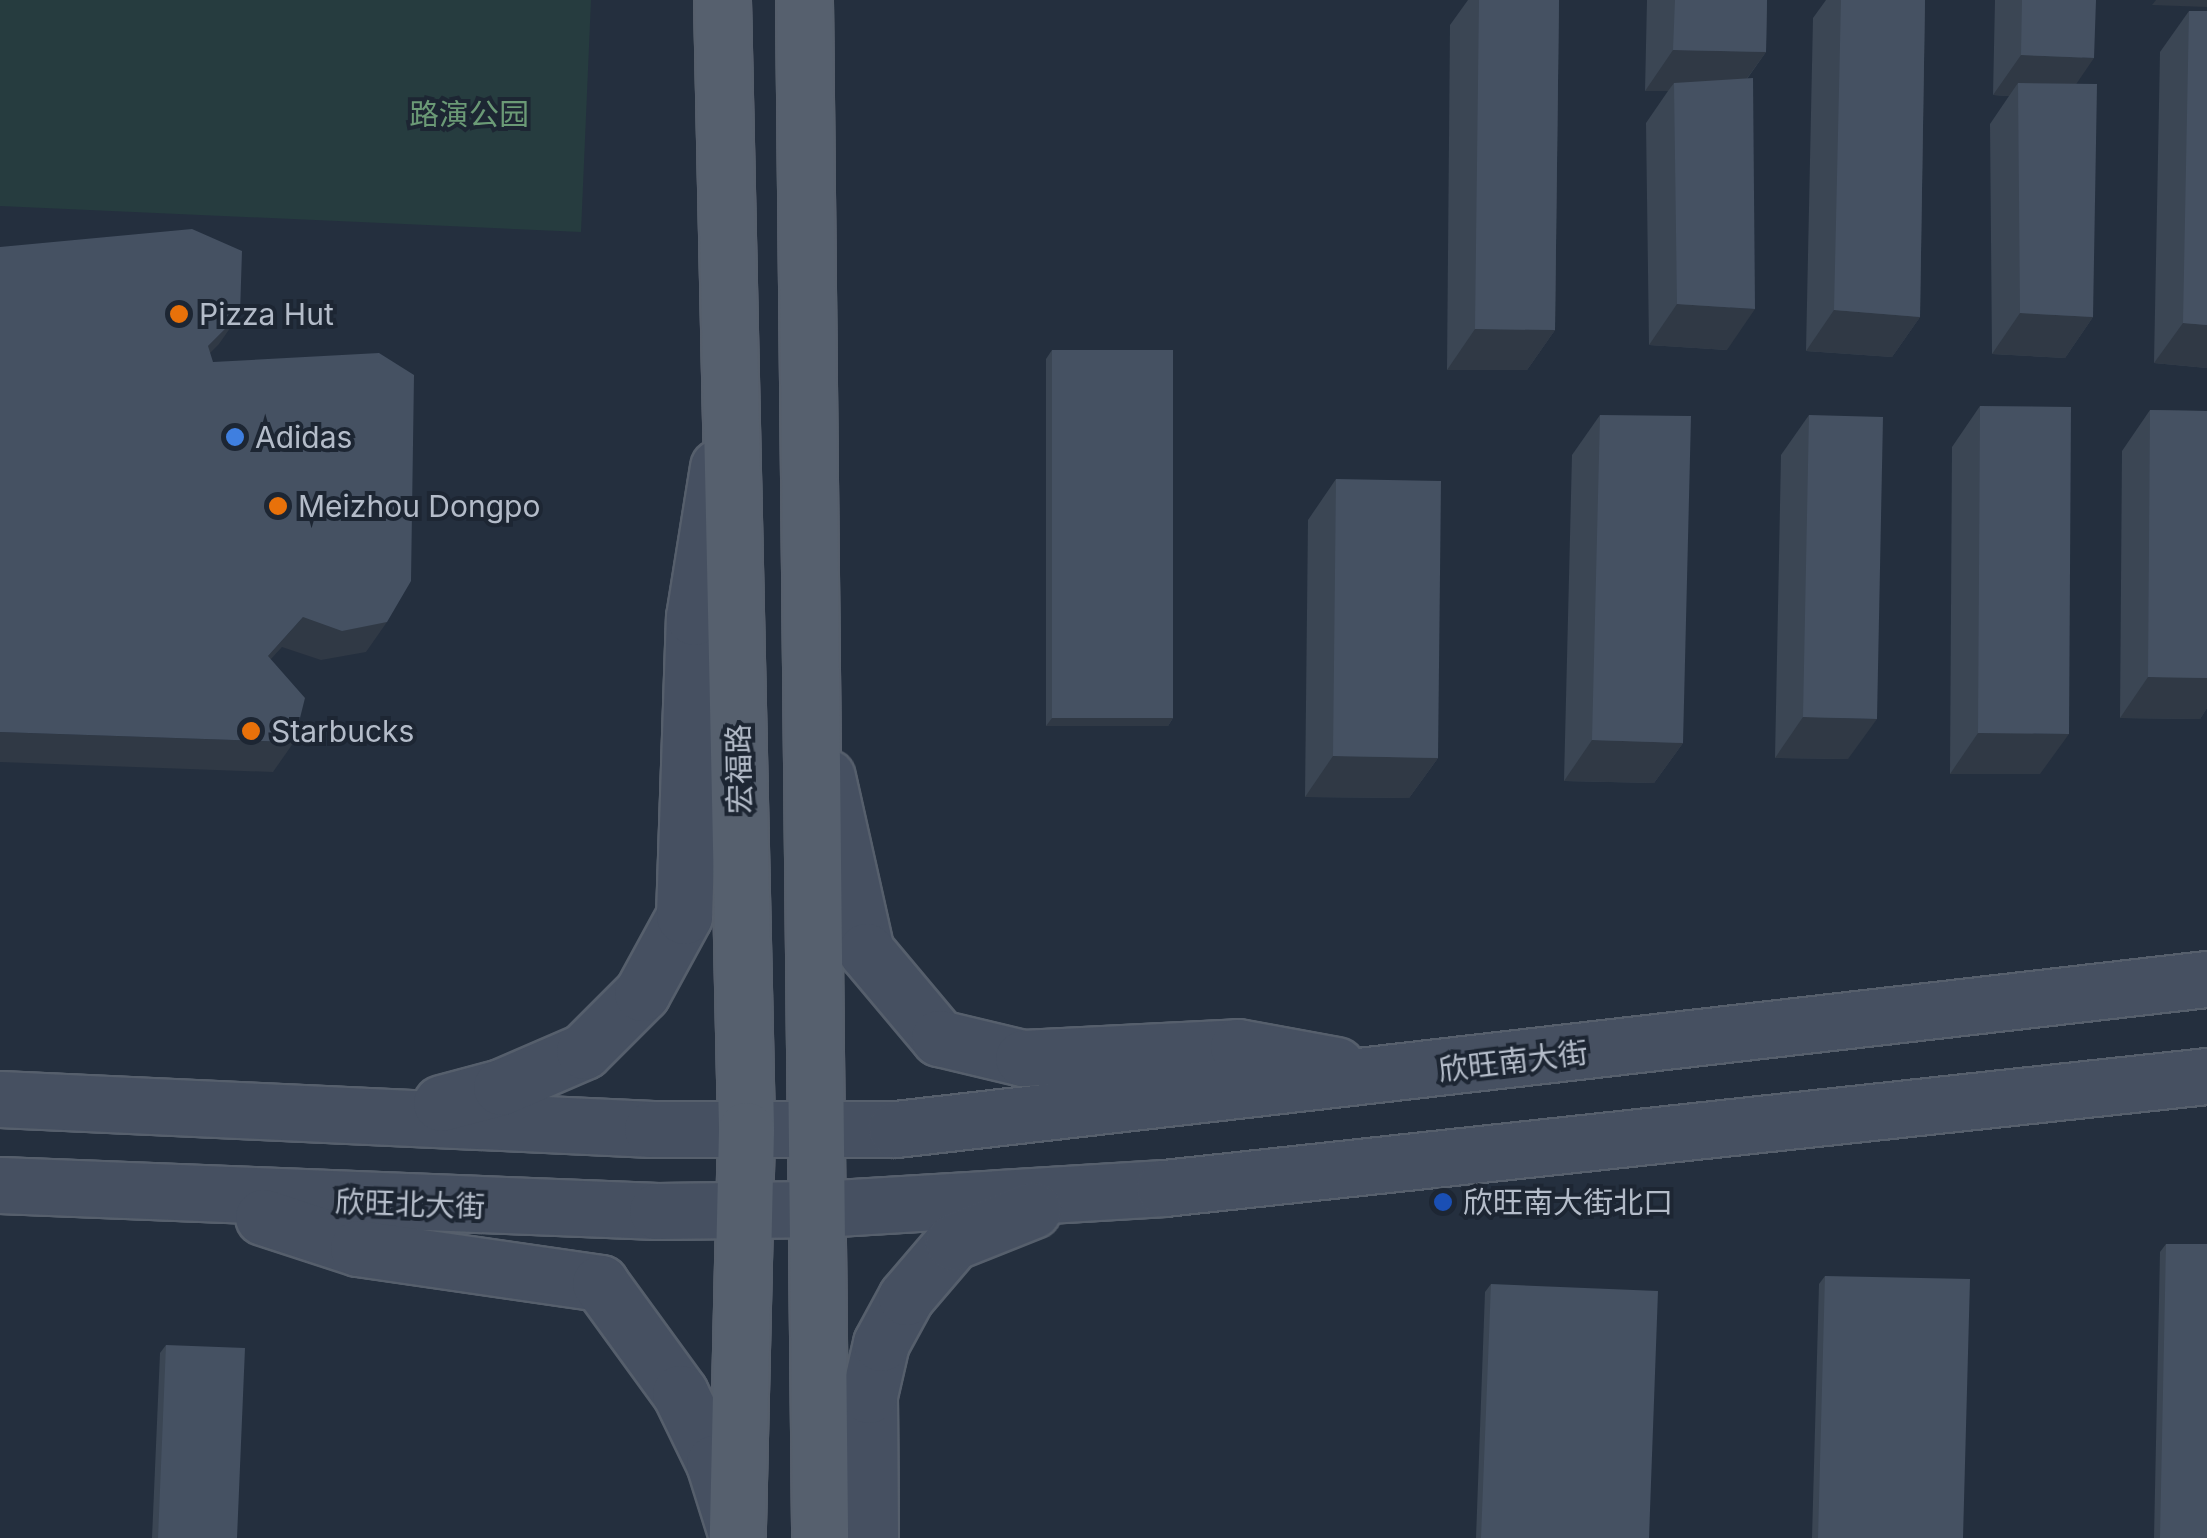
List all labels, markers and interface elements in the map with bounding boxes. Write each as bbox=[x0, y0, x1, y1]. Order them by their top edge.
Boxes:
park label: 路演公园 bbox=[409, 96, 529, 132]
place label: Pizza Hut bbox=[199, 296, 334, 332]
marker: Pizza Hut bbox=[168, 303, 190, 325]
place label: Adidas bbox=[255, 419, 352, 455]
marker: Adidas bbox=[224, 426, 246, 448]
place label: Meizhou Dongpo bbox=[298, 488, 540, 524]
marker: Meizhou Dongpo bbox=[267, 495, 289, 517]
place label: Starbucks bbox=[271, 713, 414, 749]
marker: Starbucks bbox=[240, 720, 262, 742]
street label: 宏福路 bbox=[720, 724, 758, 814]
street label: 欣旺南大街 bbox=[1436, 1034, 1590, 1088]
street label: 欣旺北大街 bbox=[334, 1183, 486, 1225]
place label: 欣旺南大街北口 bbox=[1463, 1184, 1673, 1220]
marker: 欣旺南大街北口 bbox=[1432, 1191, 1454, 1213]

